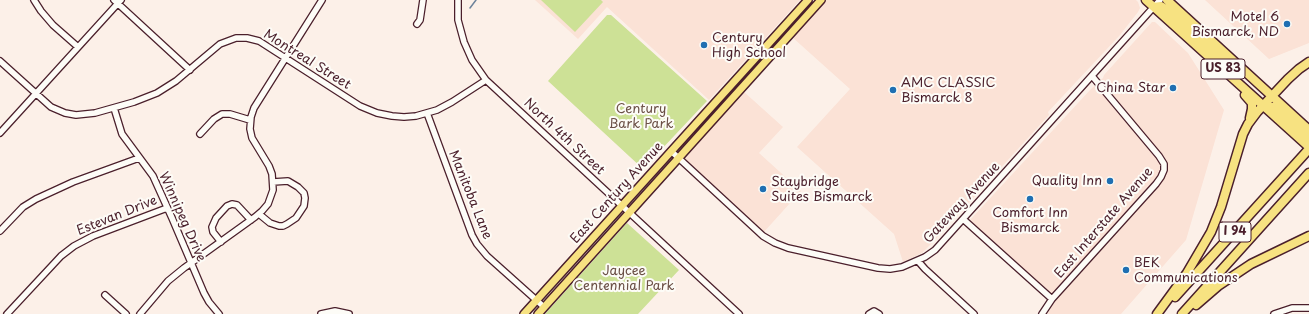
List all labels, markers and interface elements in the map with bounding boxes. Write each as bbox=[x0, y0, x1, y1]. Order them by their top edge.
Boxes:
place label: Motel 6 Bismarck, ND bbox=[1191, 9, 1279, 40]
marker: Motel 6 Bismarck, ND bbox=[1282, 19, 1292, 29]
street label: Montreal Street bbox=[261, 27, 353, 93]
place label: Century High School bbox=[712, 30, 786, 61]
marker: Century High School bbox=[699, 40, 709, 50]
road number: US 83 bbox=[1201, 59, 1245, 79]
place label: AMC CLASSIC Bismarck 8 bbox=[901, 75, 996, 106]
place label: China Star bbox=[1096, 80, 1165, 96]
marker: China Star bbox=[1168, 83, 1178, 93]
marker: AMC CLASSIC Bismarck 8 bbox=[888, 85, 898, 95]
street label: North 4th Street bbox=[520, 96, 608, 178]
park label: Century Bark Park bbox=[609, 101, 673, 132]
street label: East Century Avenue bbox=[567, 139, 667, 247]
street label: Manitoba Lane bbox=[445, 148, 495, 242]
street label: Gateway Avenue bbox=[921, 159, 1003, 247]
street label: East Interstate Avenue bbox=[1052, 164, 1156, 282]
street label: Winnipeg Drive bbox=[155, 170, 209, 264]
place label: Quality Inn bbox=[1032, 173, 1102, 189]
place label: Staybridge Suites Bismarck bbox=[771, 174, 872, 205]
marker: Quality Inn bbox=[1105, 176, 1115, 186]
marker: Staybridge Suites Bismarck bbox=[758, 184, 768, 194]
street label: Estevan Drive bbox=[75, 193, 159, 239]
marker: Comfort Inn Bismarck bbox=[1025, 194, 1035, 204]
place label: Comfort Inn Bismarck bbox=[992, 205, 1068, 236]
road number: I 94 bbox=[1219, 222, 1251, 242]
place label: BEK Communications bbox=[1134, 255, 1238, 286]
park label: Jaycee Centennial Park bbox=[574, 263, 674, 294]
marker: BEK Communications bbox=[1121, 265, 1131, 275]

